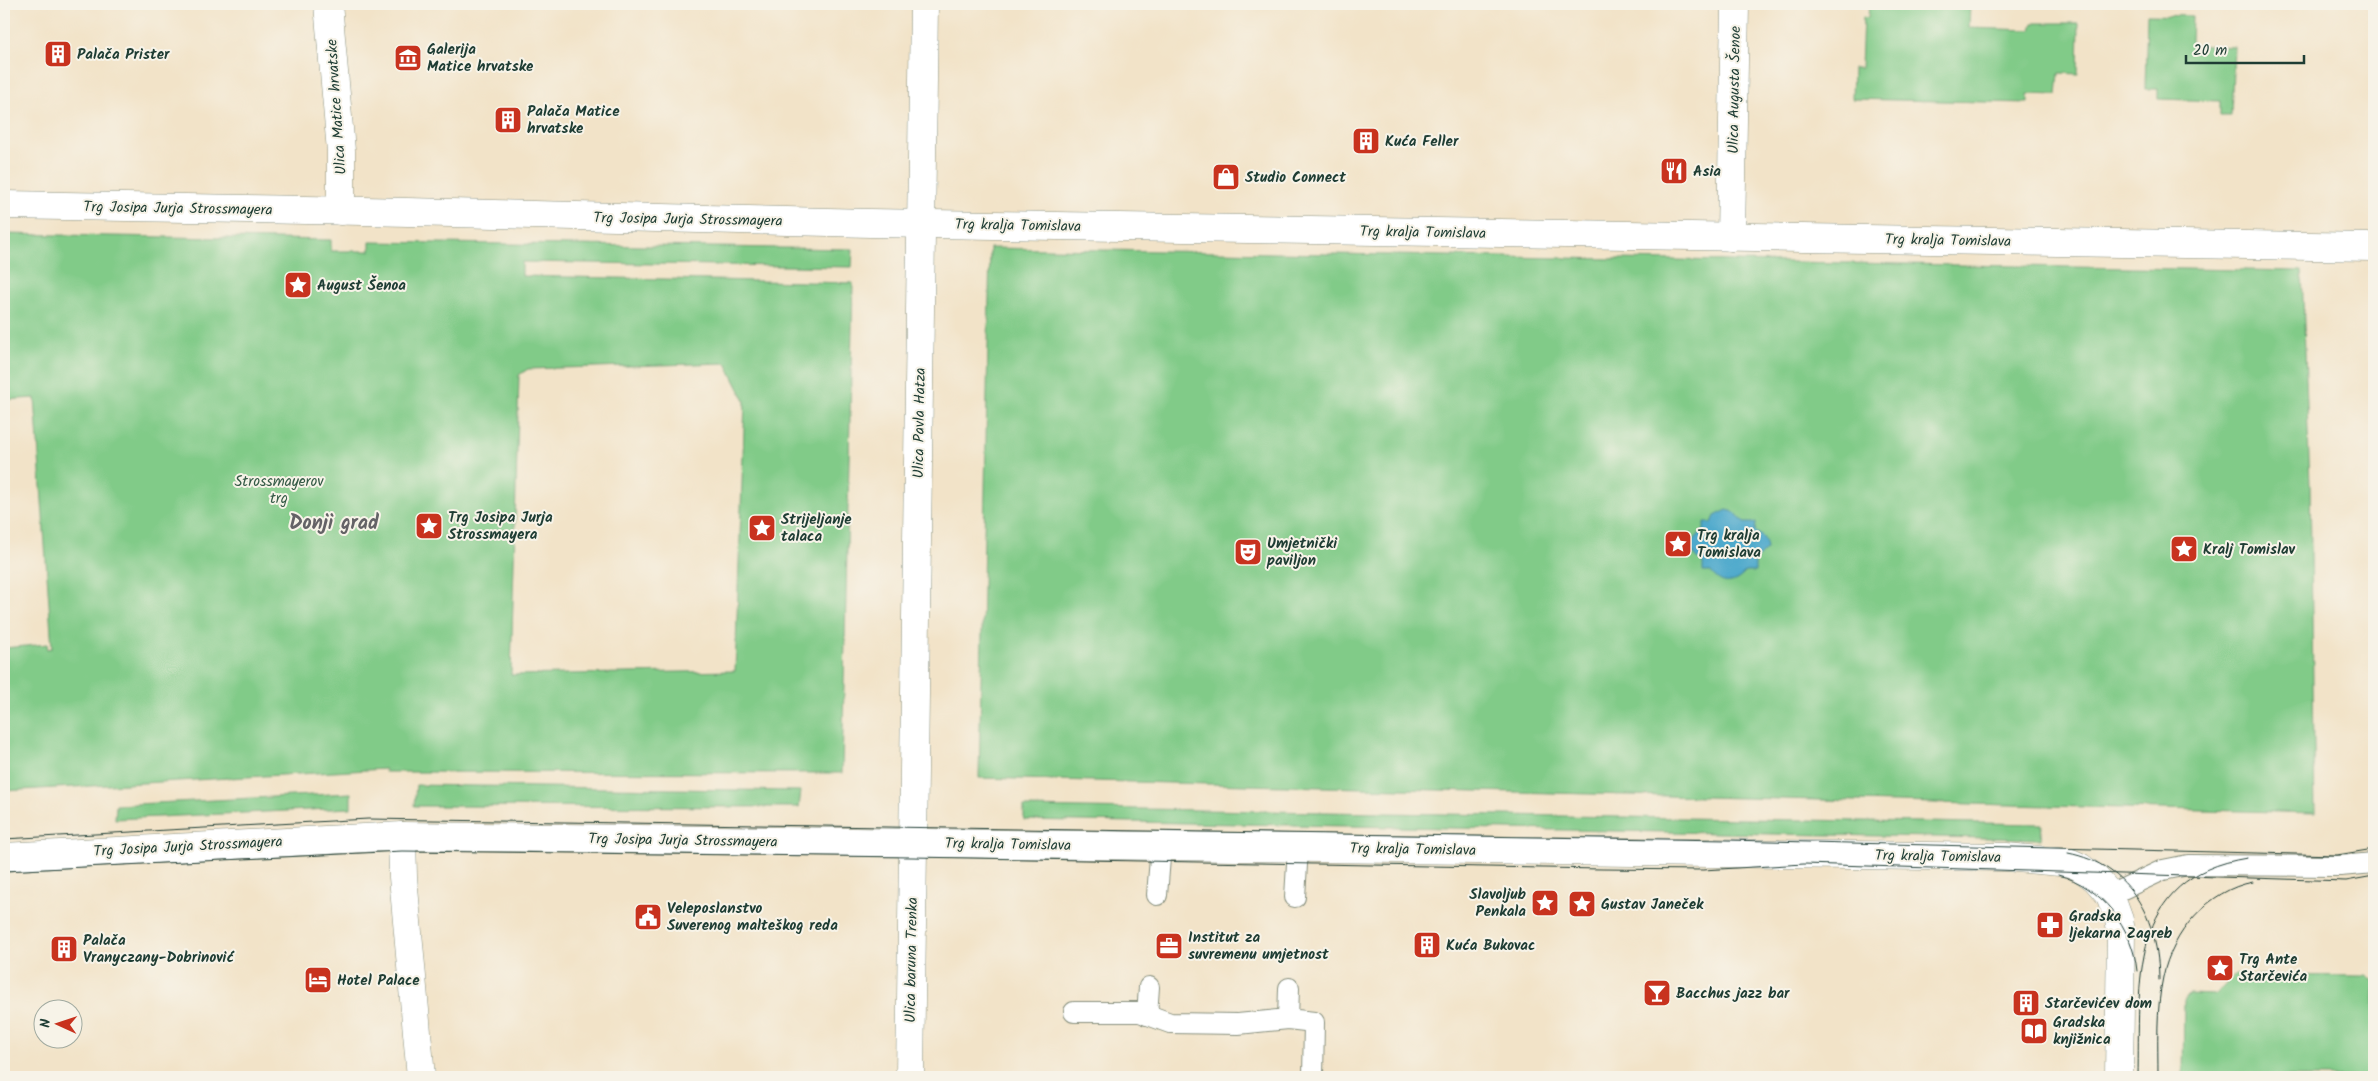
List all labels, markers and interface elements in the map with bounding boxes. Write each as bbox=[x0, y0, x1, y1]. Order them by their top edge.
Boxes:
street label: Ulica Augusta Šenoe bbox=[1722, 26, 1748, 154]
scale bar bbox=[2186, 32, 2303, 64]
street label: Ulica Matice hrvatske bbox=[320, 38, 354, 176]
place label: Galerija Matice hrvatske bbox=[427, 38, 534, 79]
building icon: Palača Prister bbox=[43, 39, 73, 69]
text: 20 m bbox=[2193, 39, 2227, 63]
place label: Palača Prister bbox=[77, 43, 170, 67]
museum icon: Galerija Matice hrvatske bbox=[393, 43, 423, 73]
place label: Palača Matice hrvatske bbox=[527, 100, 620, 141]
building icon: Palača Matice hrvatske bbox=[493, 105, 523, 135]
building icon: Kuća Feller bbox=[1351, 126, 1381, 156]
place label: Kuća Feller bbox=[1385, 130, 1459, 154]
restaurant icon: Asia bbox=[1659, 156, 1689, 186]
place label: Asia bbox=[1693, 160, 1721, 184]
shop icon: Studio Connect bbox=[1211, 162, 1241, 192]
place label: Studio Connect bbox=[1245, 166, 1346, 190]
street label: Trg Josipa Jurja Strossmayera bbox=[83, 195, 273, 223]
street label: Trg Josipa Jurja Strossmayera bbox=[593, 206, 783, 234]
street label: Trg kralja Tomislava bbox=[955, 213, 1081, 239]
street label: Trg kralja Tomislava bbox=[1360, 220, 1486, 246]
street label: Trg kralja Tomislava bbox=[1885, 228, 2011, 254]
place icon: August Šenoa bbox=[283, 270, 313, 300]
place label: August Šenoa bbox=[317, 274, 406, 298]
street label: Ulica Pavla Hatza bbox=[907, 367, 933, 479]
park label: Strossmayerov trg bbox=[234, 470, 324, 511]
place label: Trg Josipa Jurja Strossmayera bbox=[448, 506, 553, 547]
district label: Donji grad bbox=[289, 508, 380, 540]
place label: Strijeljanje talaca bbox=[781, 508, 852, 549]
place icon: Trg Josipa Jurja Strossmayera bbox=[414, 511, 444, 541]
place icon: Strijeljanje talaca bbox=[747, 513, 777, 543]
place label: Trg kralja Tomislava bbox=[1697, 524, 1761, 565]
place icon: Trg kralja Tomislava bbox=[1663, 529, 1693, 559]
place label: Umjetnički paviljon bbox=[1266, 532, 1338, 573]
place icon: Kralj Tomislav bbox=[2169, 534, 2199, 564]
theatre icon: Umjetnički paviljon bbox=[1233, 537, 1263, 567]
place label: Kralj Tomislav bbox=[2203, 538, 2296, 562]
street label: Trg Josipa Jurja Strossmayera bbox=[588, 827, 778, 855]
street label: Trg Josipa Jurja Strossmayera bbox=[93, 830, 283, 864]
street label: Trg kralja Tomislava bbox=[945, 832, 1071, 858]
street label: Trg kralja Tomislava bbox=[1350, 837, 1476, 863]
street label: Trg kralja Tomislava bbox=[1875, 844, 2001, 870]
place label: Slavoljub Penkala bbox=[1469, 883, 1526, 924]
place icon: Slavoljub Penkala bbox=[1530, 888, 1560, 918]
place icon: Gustav Janeček bbox=[1567, 889, 1597, 919]
place label: Gustav Janeček bbox=[1601, 893, 1704, 917]
place label: Veleposlanstvo Suverenog malteškog reda bbox=[667, 897, 838, 938]
street label: Ulica baruna Trenka bbox=[899, 897, 925, 1023]
public building icon: Veleposlanstvo Suverenog malteškog reda bbox=[633, 902, 663, 932]
place label: Gradska ljekarna Zagreb bbox=[2069, 905, 2173, 946]
pharmacy icon: Gradska ljekarna Zagreb bbox=[2035, 910, 2065, 940]
place label: Institut za suvremenu umjetnost bbox=[1188, 926, 1329, 967]
place label: Palača Vranyczany-Dobrinović bbox=[83, 929, 235, 970]
building icon: Kuća Bukovac bbox=[1412, 930, 1442, 960]
office icon: Institut za suvremenu umjetnost bbox=[1154, 931, 1184, 961]
building icon: Palača Vranyczany-Dobrinović bbox=[49, 934, 79, 964]
place label: Kuća Bukovac bbox=[1446, 934, 1535, 958]
place label: Trg Ante Starčevića bbox=[2239, 948, 2307, 989]
place icon: Trg Ante Starčevića bbox=[2205, 953, 2235, 983]
hotel icon: Hotel Palace bbox=[303, 965, 333, 995]
place label: Hotel Palace bbox=[337, 969, 420, 993]
bar icon: Bacchus jazz bar bbox=[1642, 978, 1672, 1008]
place label: Bacchus jazz bar bbox=[1676, 982, 1790, 1006]
building icon: Starčevićev dom bbox=[2011, 988, 2041, 1018]
place label: Starčevićev dom bbox=[2045, 992, 2152, 1016]
north arrow bbox=[32, 998, 82, 1048]
place label: Gradska knjižnica bbox=[2053, 1011, 2111, 1052]
library icon: Gradska knjižnica bbox=[2019, 1016, 2049, 1046]
text: N bbox=[35, 1018, 57, 1028]

